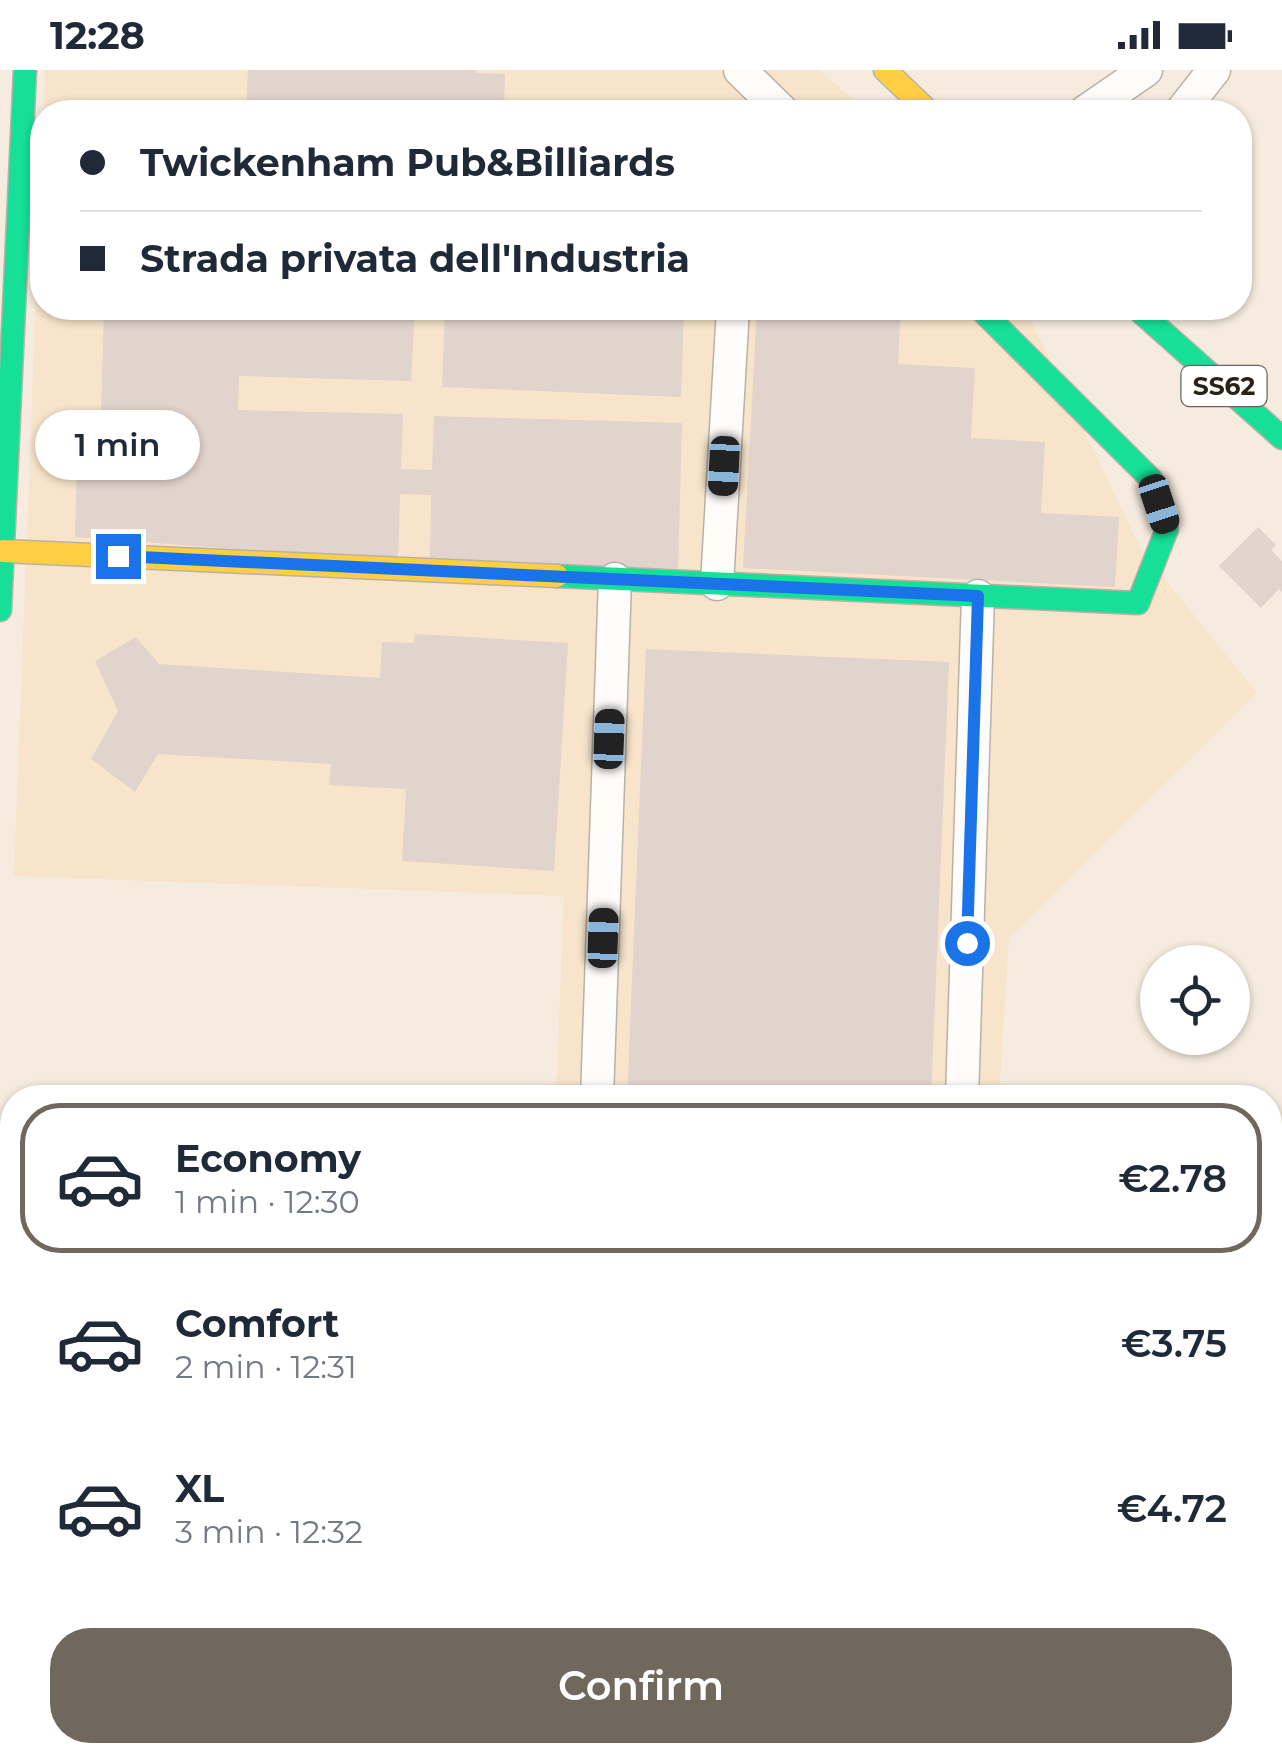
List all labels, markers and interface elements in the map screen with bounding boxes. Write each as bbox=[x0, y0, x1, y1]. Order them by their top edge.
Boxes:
text: 12:28 bbox=[50, 12, 145, 59]
text: Twickenham Pub&Billiards bbox=[140, 139, 675, 186]
text: Strada privata dell'Industria bbox=[140, 235, 690, 282]
road number: SS62 bbox=[1182, 366, 1266, 406]
callout: 1 min bbox=[36, 411, 200, 481]
text: 1 min bbox=[75, 425, 160, 464]
car bbox=[707, 435, 741, 497]
car bbox=[1135, 471, 1183, 537]
route end bbox=[96, 534, 141, 579]
car bbox=[593, 708, 625, 770]
car bbox=[587, 907, 619, 969]
route start bbox=[945, 921, 990, 966]
map controls bbox=[1140, 945, 1250, 1055]
button: locate bbox=[1140, 945, 1250, 1055]
icon: car bbox=[55, 1133, 145, 1223]
text: Economy bbox=[175, 1135, 361, 1182]
text: €2.78 bbox=[1118, 1155, 1227, 1202]
text: 1 min · 12:30 bbox=[175, 1182, 360, 1221]
icon: car bbox=[55, 1298, 145, 1388]
text: Comfort bbox=[175, 1300, 339, 1347]
text: €3.75 bbox=[1121, 1320, 1227, 1367]
text: 2 min · 12:31 bbox=[175, 1347, 357, 1386]
icon: car bbox=[55, 1463, 145, 1553]
text: XL bbox=[175, 1465, 224, 1512]
text: €4.72 bbox=[1117, 1485, 1227, 1532]
text: 3 min · 12:32 bbox=[175, 1512, 363, 1551]
button: Confirm bbox=[50, 1628, 1232, 1743]

